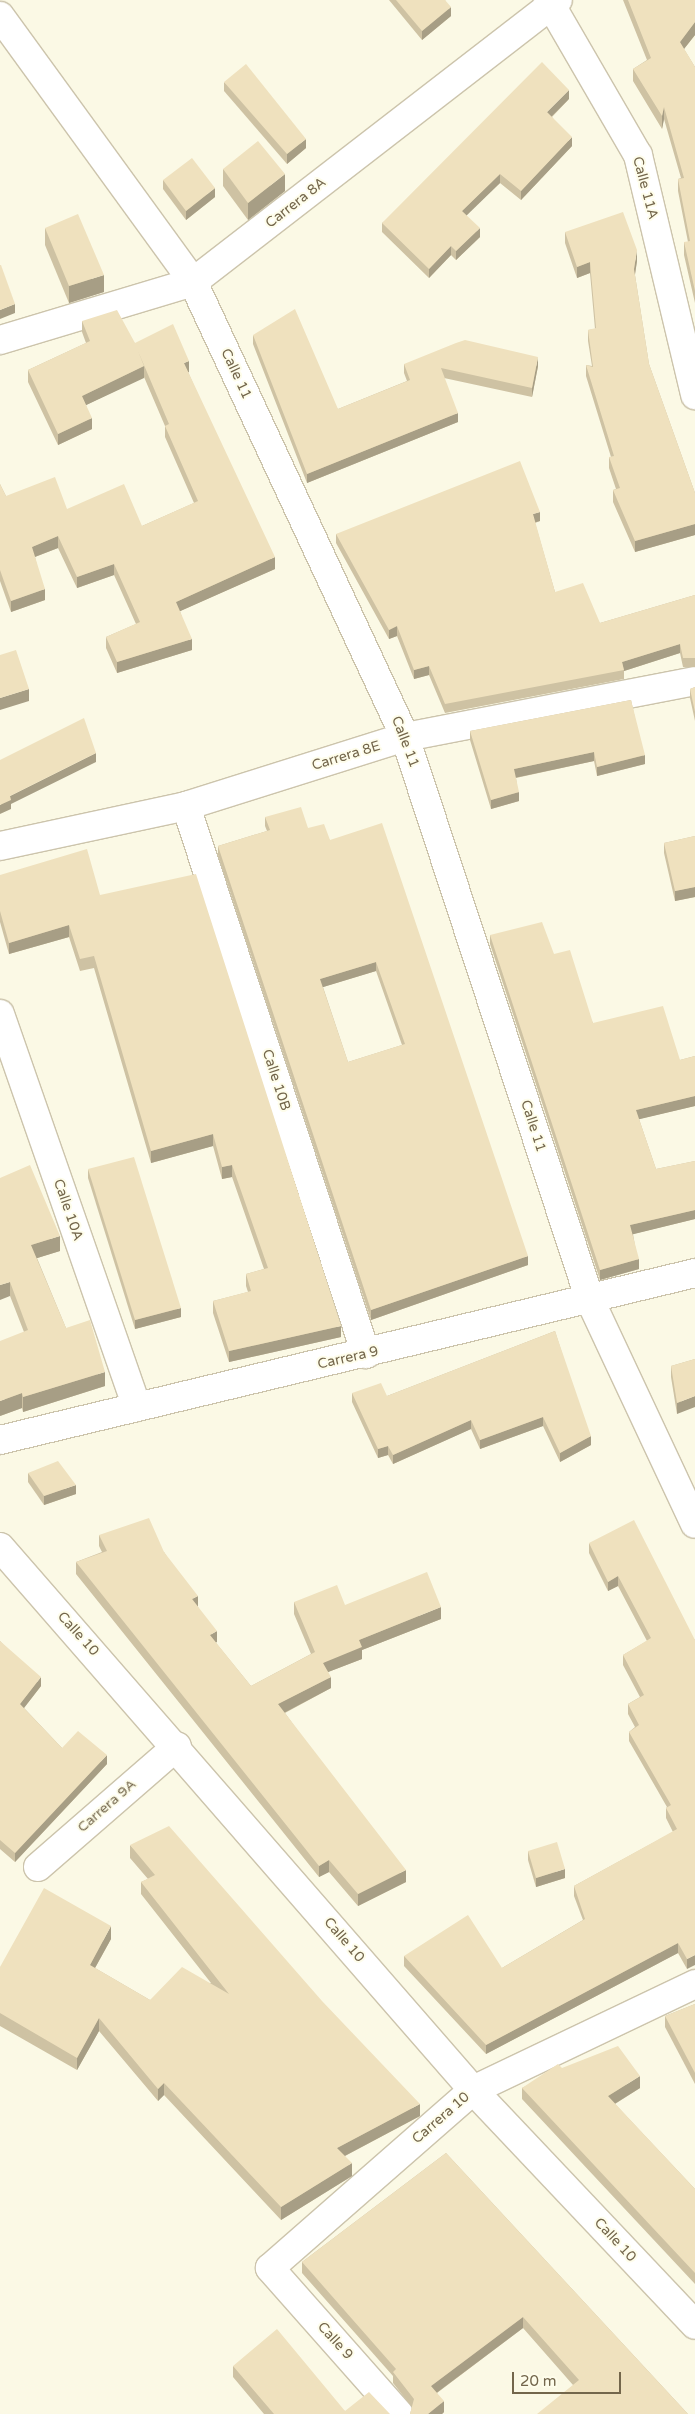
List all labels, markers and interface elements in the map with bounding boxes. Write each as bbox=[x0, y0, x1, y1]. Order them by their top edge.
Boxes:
street label: Calle 11A bbox=[629, 155, 661, 221]
street label: Carrera 8A bbox=[262, 174, 330, 232]
street label: Calle 11 bbox=[217, 346, 255, 402]
street label: Calle 11 bbox=[388, 714, 422, 770]
street label: Carrera 8E bbox=[310, 738, 382, 774]
street label: Calle 10B bbox=[258, 1047, 294, 1113]
street label: Calle 11 bbox=[517, 1098, 549, 1154]
street label: Calle 10A bbox=[50, 1177, 86, 1243]
street label: Carrera 9 bbox=[316, 1343, 380, 1373]
street label: Calle 10 bbox=[54, 1608, 102, 1660]
street label: Carrera 9A bbox=[74, 1776, 140, 1836]
street label: Calle 10 bbox=[320, 1914, 368, 1966]
street label: Carrera 10 bbox=[409, 2089, 473, 2147]
street label: Calle 10 bbox=[591, 2215, 639, 2265]
street label: Calle 9 bbox=[314, 2319, 356, 2363]
scale bar bbox=[515, 2362, 624, 2394]
text: 20 m bbox=[520, 2372, 557, 2390]

